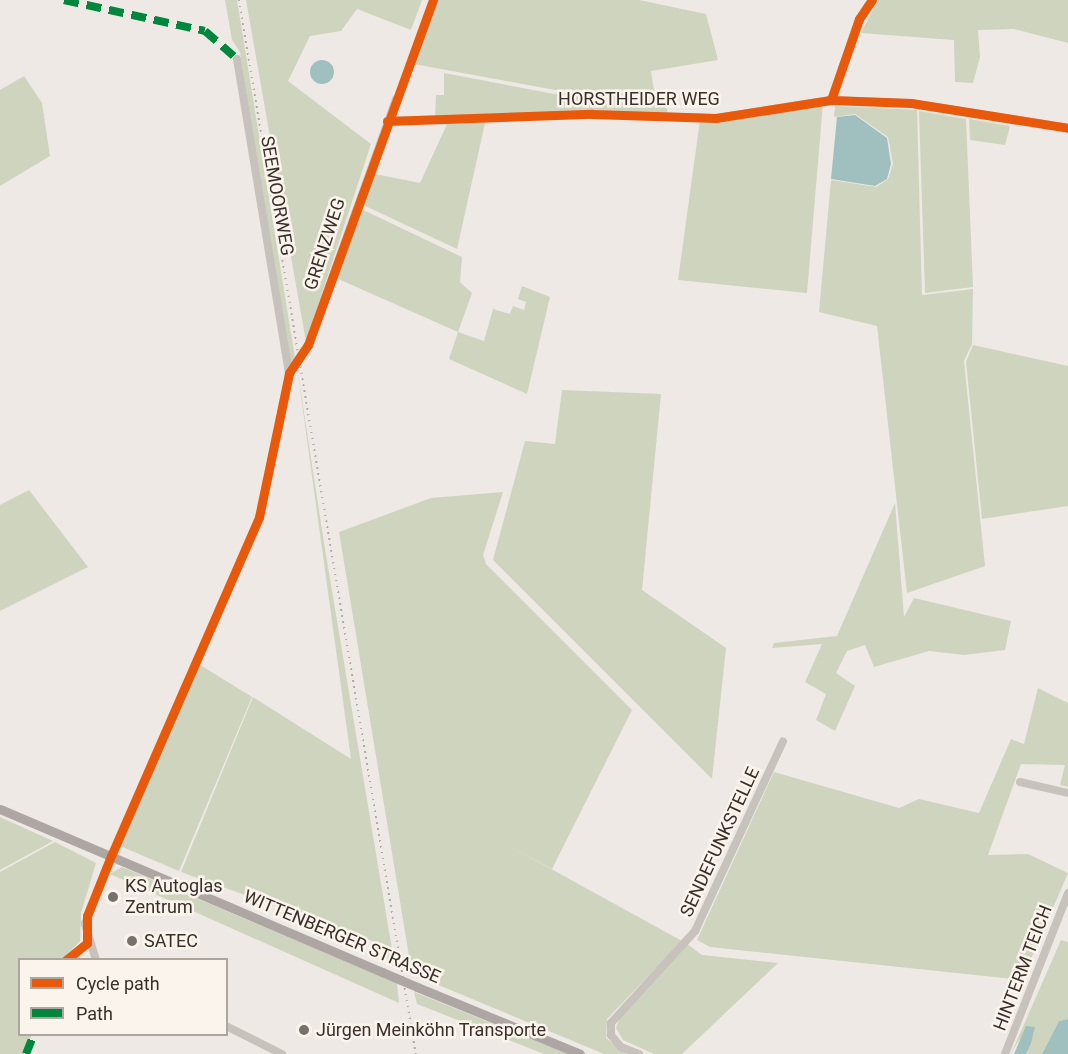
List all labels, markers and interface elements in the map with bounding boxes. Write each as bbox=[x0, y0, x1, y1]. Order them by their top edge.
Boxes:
street label: HORSTHEIDER WEG bbox=[558, 88, 720, 110]
street label: SEEMOORWEG bbox=[256, 134, 298, 258]
street label: GRENZWEG bbox=[300, 195, 350, 293]
street label: SENDEFUNKSTELLE bbox=[676, 764, 764, 920]
place label: KS Autoglas Zentrum bbox=[125, 876, 223, 918]
street label: WITTENBERGER STRASSE bbox=[240, 886, 444, 988]
marker: KS Autoglas Zentrum bbox=[106, 890, 120, 904]
street label: HINTERM TEICH bbox=[989, 902, 1057, 1034]
place label: SATEC bbox=[144, 930, 198, 952]
marker: SATEC bbox=[125, 934, 139, 948]
legend bbox=[18, 958, 228, 1036]
text: Cycle path bbox=[76, 973, 160, 994]
text: Path bbox=[76, 1003, 113, 1024]
place label: Jürgen Meinköhn Transporte bbox=[316, 1019, 546, 1041]
marker: Jürgen Meinköhn Transporte bbox=[297, 1023, 311, 1037]

